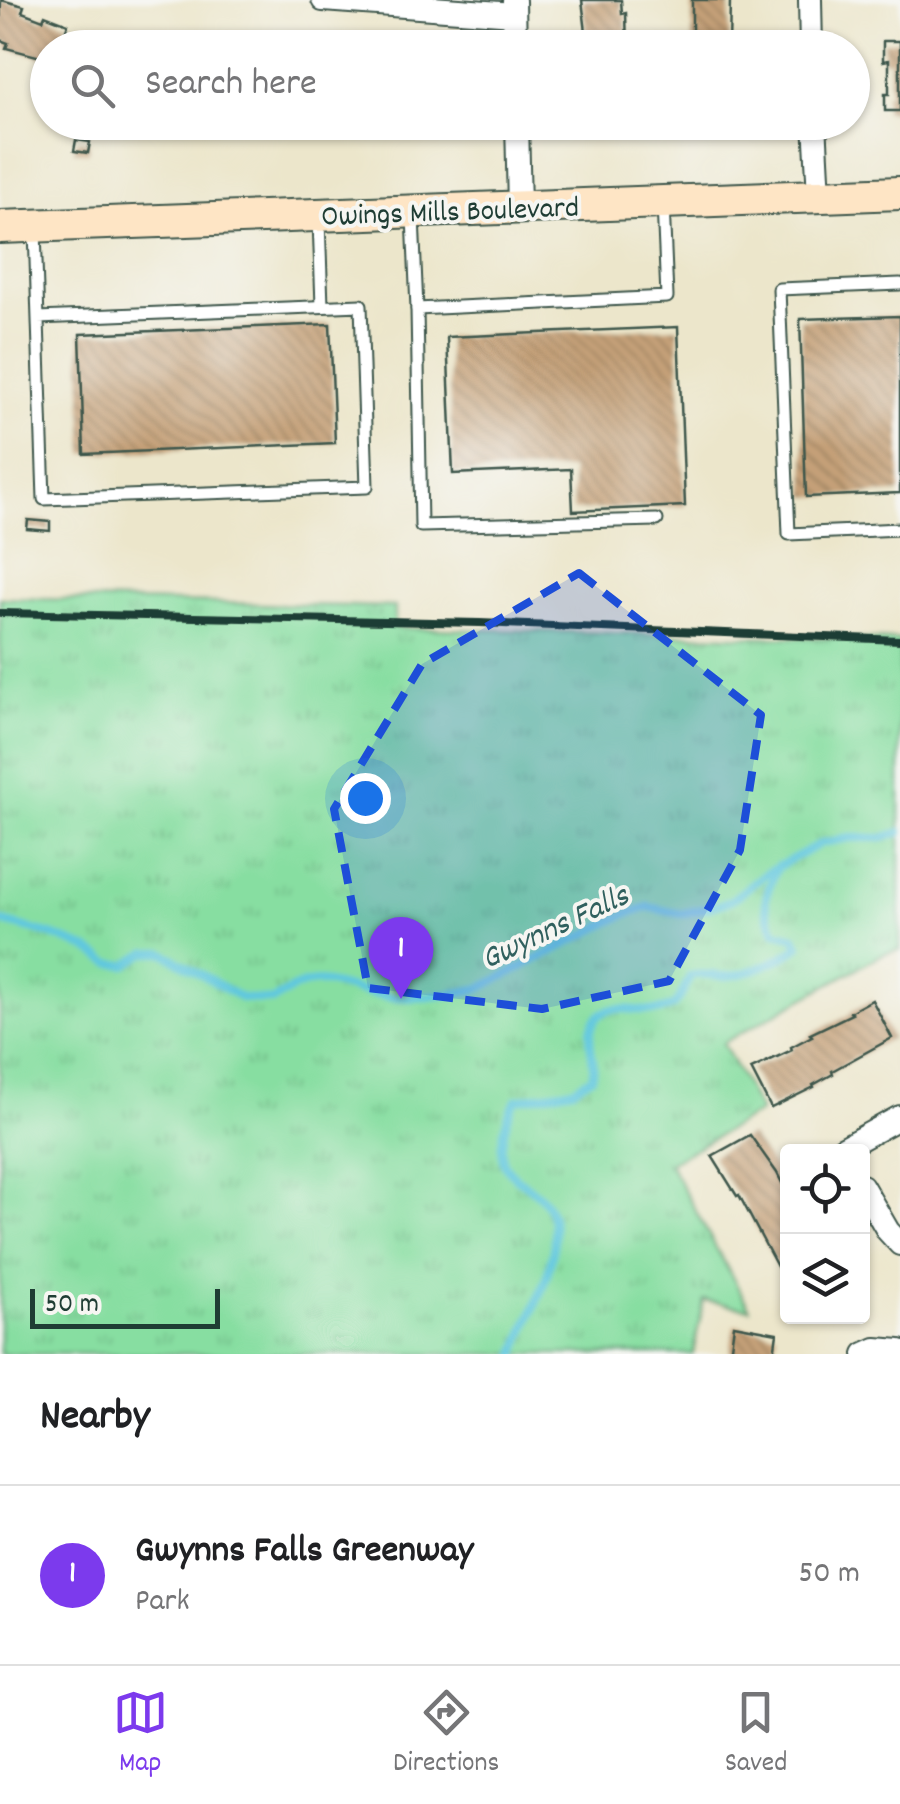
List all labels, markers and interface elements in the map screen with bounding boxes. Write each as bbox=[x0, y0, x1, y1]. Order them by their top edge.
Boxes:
search box bbox=[30, 30, 870, 140]
icon: search bbox=[65, 58, 120, 113]
text: Search here bbox=[145, 58, 317, 113]
street label: Owings Mills Boulevard bbox=[320, 189, 580, 240]
your location bbox=[340, 773, 391, 824]
water label: Gwynns Falls bbox=[475, 875, 639, 984]
pin: 1 bbox=[368, 916, 434, 999]
map controls bbox=[780, 1144, 870, 1324]
button: locate bbox=[780, 1144, 870, 1234]
button: layers bbox=[780, 1234, 870, 1324]
scale bar bbox=[30, 1284, 220, 1328]
text: 50 m bbox=[45, 1286, 99, 1326]
text: Nearby bbox=[40, 1389, 150, 1449]
text: Gwynns Falls Greenway bbox=[135, 1525, 473, 1580]
text: 1 bbox=[69, 1552, 76, 1598]
text: 50 m bbox=[798, 1552, 860, 1598]
text: Park bbox=[135, 1580, 190, 1626]
tab: Map bbox=[113, 1685, 168, 1785]
tab: Directions bbox=[393, 1685, 499, 1785]
tab: Saved bbox=[725, 1685, 787, 1785]

